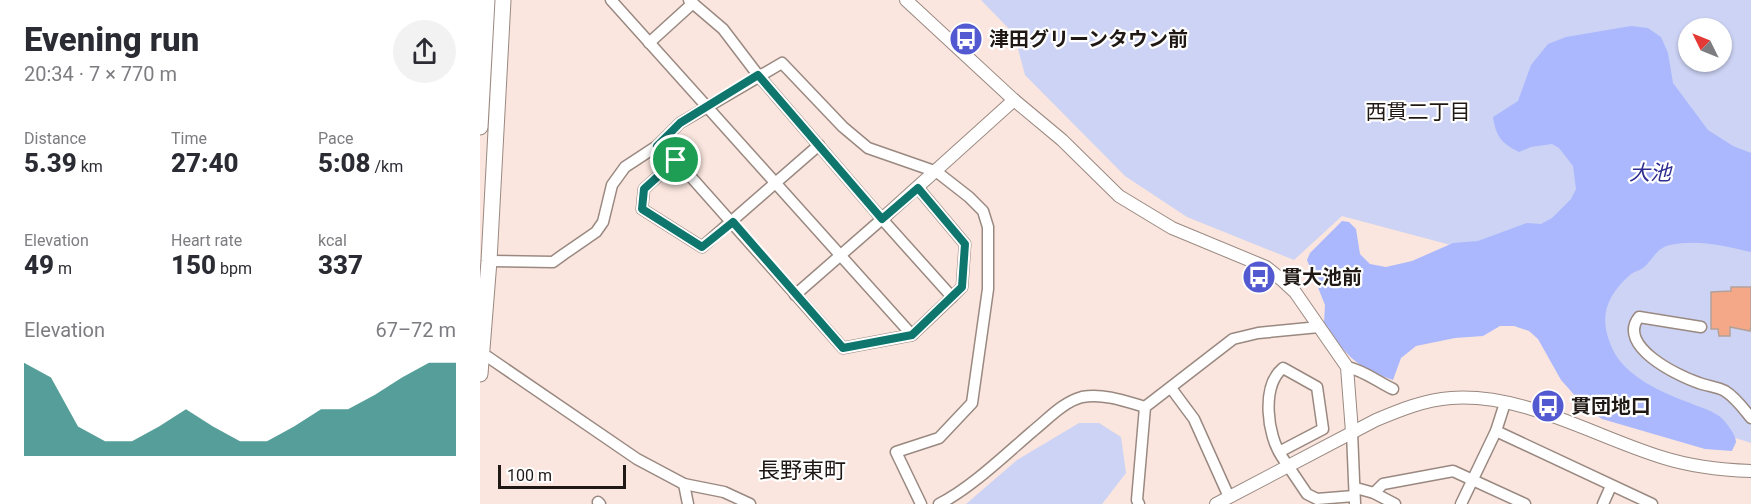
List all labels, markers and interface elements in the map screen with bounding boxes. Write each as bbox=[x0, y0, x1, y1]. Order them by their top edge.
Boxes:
north arrow bbox=[1678, 18, 1732, 72]
map controls bbox=[1678, 18, 1732, 72]
text: Evening run bbox=[24, 20, 199, 59]
button: share bbox=[393, 20, 456, 83]
bus stop icon: 津田グリーンタウン前 bbox=[948, 21, 984, 57]
place label: 津田グリーンタウン前 bbox=[989, 27, 1188, 51]
text: 20:34 · 7 × 770 m bbox=[24, 62, 177, 86]
district label: 西貫二丁目 bbox=[1366, 100, 1471, 124]
text: Distance bbox=[24, 129, 86, 148]
text: Time bbox=[171, 129, 207, 148]
text: Pace bbox=[318, 129, 354, 148]
pin bbox=[650, 134, 701, 185]
icon: arrive bbox=[659, 143, 692, 176]
text: 5.39 bbox=[24, 148, 77, 178]
text: 27:40 bbox=[171, 148, 239, 178]
text: 5:08 bbox=[318, 148, 371, 178]
text: km bbox=[77, 157, 103, 176]
text: /km bbox=[371, 157, 403, 176]
water label: 大池 bbox=[1629, 161, 1673, 185]
text: Elevation bbox=[24, 231, 89, 250]
text: Heart rate bbox=[171, 231, 242, 250]
text: kcal bbox=[318, 231, 347, 250]
text: 49 bbox=[24, 250, 54, 280]
text: 150 bbox=[171, 250, 216, 280]
text: 337 bbox=[318, 250, 363, 280]
text: m bbox=[54, 259, 72, 278]
text: bpm bbox=[216, 259, 252, 278]
bus stop icon: 貫大池前 bbox=[1241, 259, 1277, 295]
place label: 貫大池前 bbox=[1282, 265, 1362, 289]
text: Elevation bbox=[24, 318, 105, 342]
text: 67–72 m bbox=[375, 318, 456, 342]
bus stop icon: 貫団地口 bbox=[1530, 388, 1566, 424]
place label: 貫団地口 bbox=[1571, 394, 1651, 418]
district label: 長野東町 bbox=[758, 458, 846, 483]
scale bar bbox=[498, 462, 626, 490]
text: 100 m bbox=[507, 466, 552, 485]

